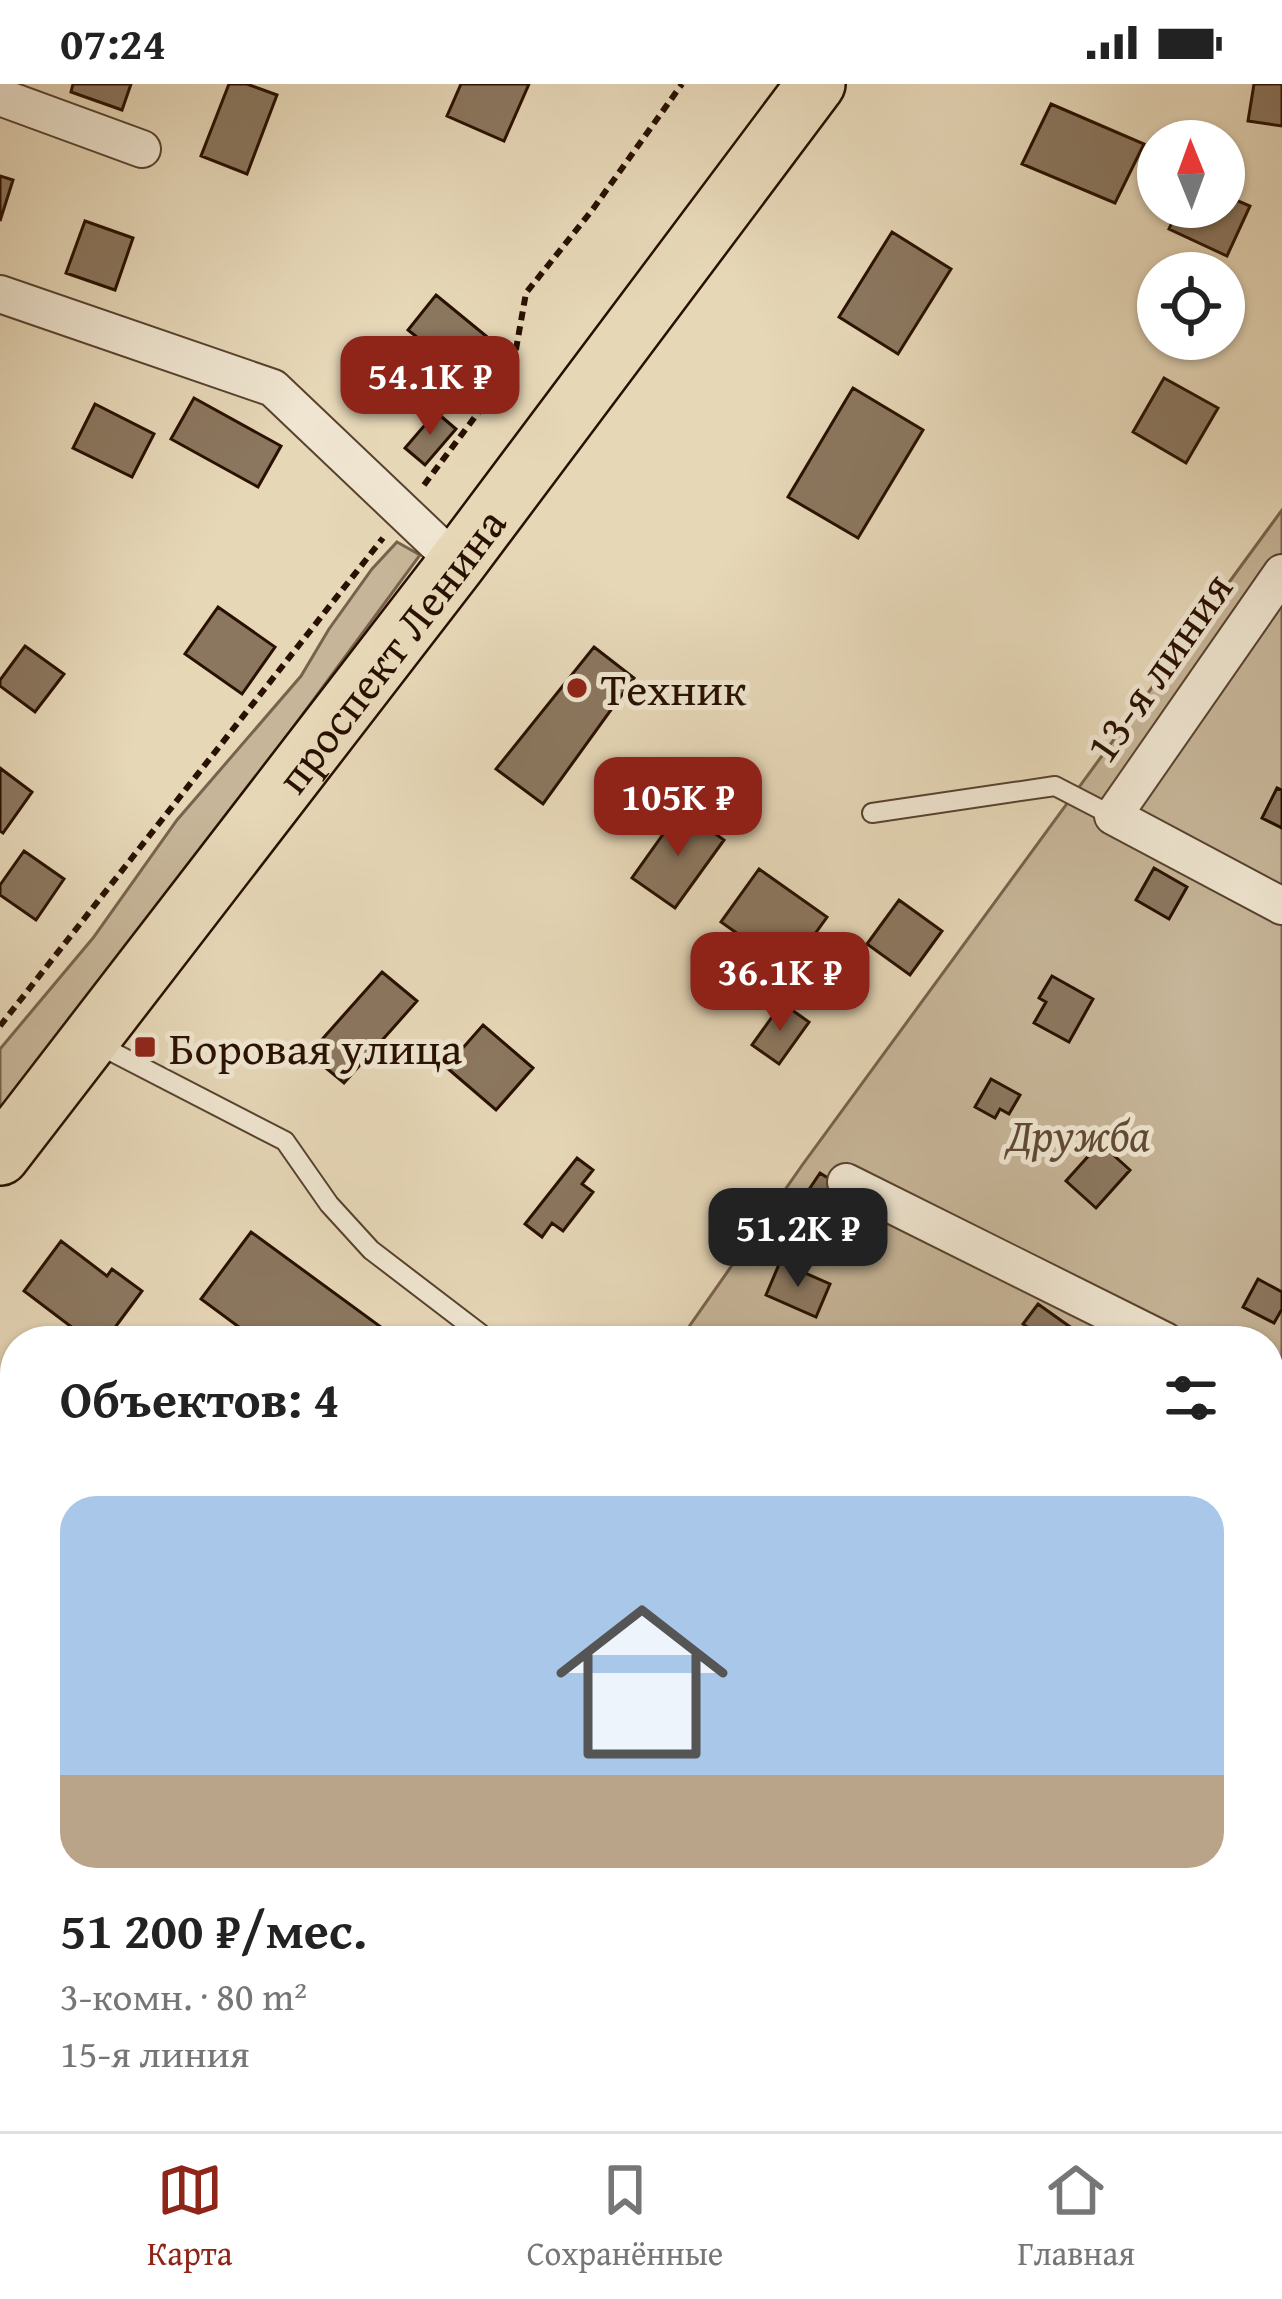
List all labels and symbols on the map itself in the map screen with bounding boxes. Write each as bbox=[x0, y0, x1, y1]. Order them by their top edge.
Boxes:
north arrow bbox=[1137, 120, 1245, 228]
pin: 54.1K ₽ bbox=[319, 336, 541, 438]
street label: проспект Ленина bbox=[259, 493, 521, 806]
street label: 13-я линия bbox=[1069, 559, 1247, 775]
place label: Техник bbox=[601, 656, 747, 721]
marker: Техник bbox=[564, 675, 590, 701]
pin: 105K ₽ bbox=[580, 757, 776, 859]
pin: 36.1K ₽ bbox=[669, 932, 891, 1034]
place label: Боровая улица bbox=[169, 1015, 463, 1080]
marker: Боровая улица bbox=[132, 1034, 158, 1060]
park label: Дружба bbox=[1003, 1102, 1150, 1167]
pin: 51.2K ₽ bbox=[687, 1188, 909, 1290]

